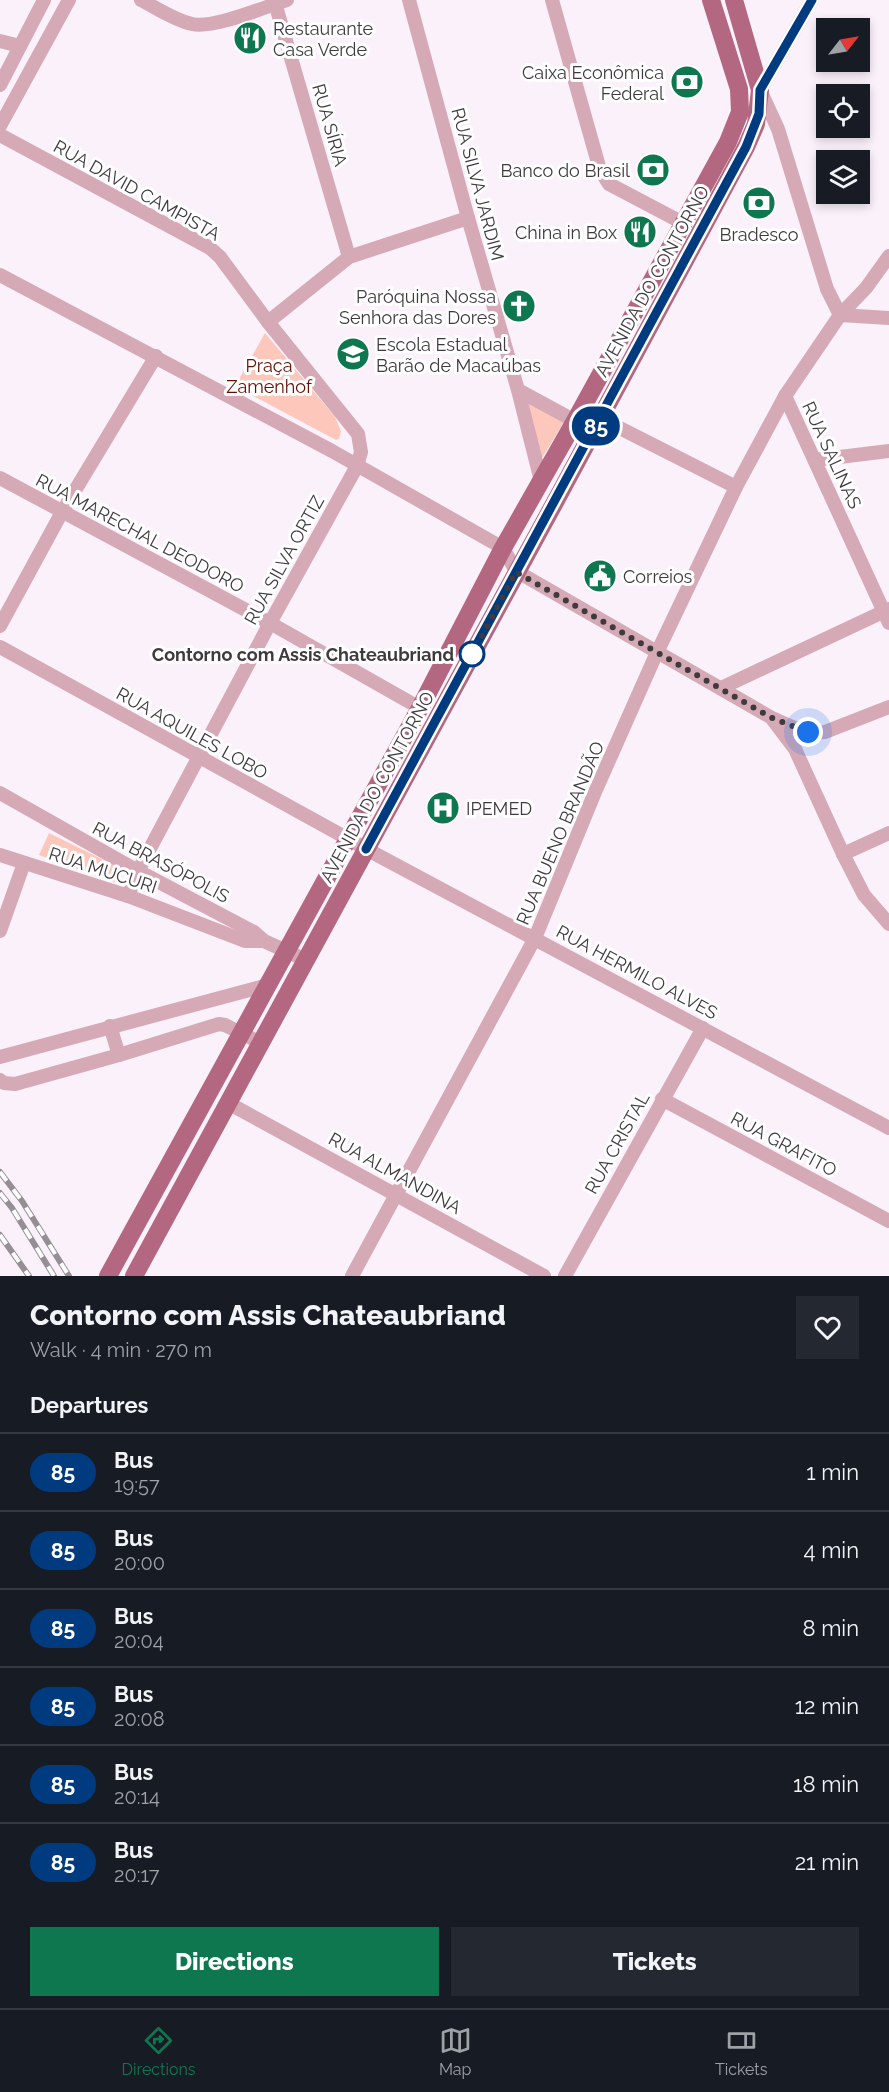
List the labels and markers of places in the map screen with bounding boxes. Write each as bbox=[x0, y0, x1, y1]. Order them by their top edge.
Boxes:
place label: Restaurante Casa Verde bbox=[273, 18, 374, 60]
restaurant icon: Restaurante Casa Verde bbox=[232, 20, 268, 56]
place label: Caixa Econômica Federal bbox=[522, 62, 664, 104]
bank icon: Caixa Econômica Federal bbox=[669, 64, 705, 100]
bank icon: Banco do Brasil bbox=[635, 152, 671, 188]
place label: Banco do Brasil bbox=[501, 160, 630, 181]
bank icon: Bradesco bbox=[741, 185, 777, 221]
restaurant icon: China in Box bbox=[622, 214, 658, 250]
place label: China in Box bbox=[515, 222, 617, 243]
place label: Bradesco bbox=[719, 224, 799, 245]
place label: Paróquina Nossa Senhora das Dores bbox=[339, 286, 496, 328]
church icon: Paróquina Nossa Senhora das Dores bbox=[501, 288, 537, 324]
place label: Escola Estadual Barão de Macaúbas bbox=[376, 334, 541, 376]
school or university icon: Escola Estadual Barão de Macaúbas bbox=[335, 336, 371, 372]
public building icon: Correios bbox=[582, 558, 618, 594]
place label: Correios bbox=[623, 566, 693, 587]
marker: Contorno com Assis Chateaubriand bbox=[459, 641, 485, 667]
place label: Contorno com Assis Chateaubriand bbox=[152, 644, 454, 665]
hospital icon: IPEMED bbox=[425, 790, 461, 826]
place label: IPEMED bbox=[466, 798, 532, 819]

